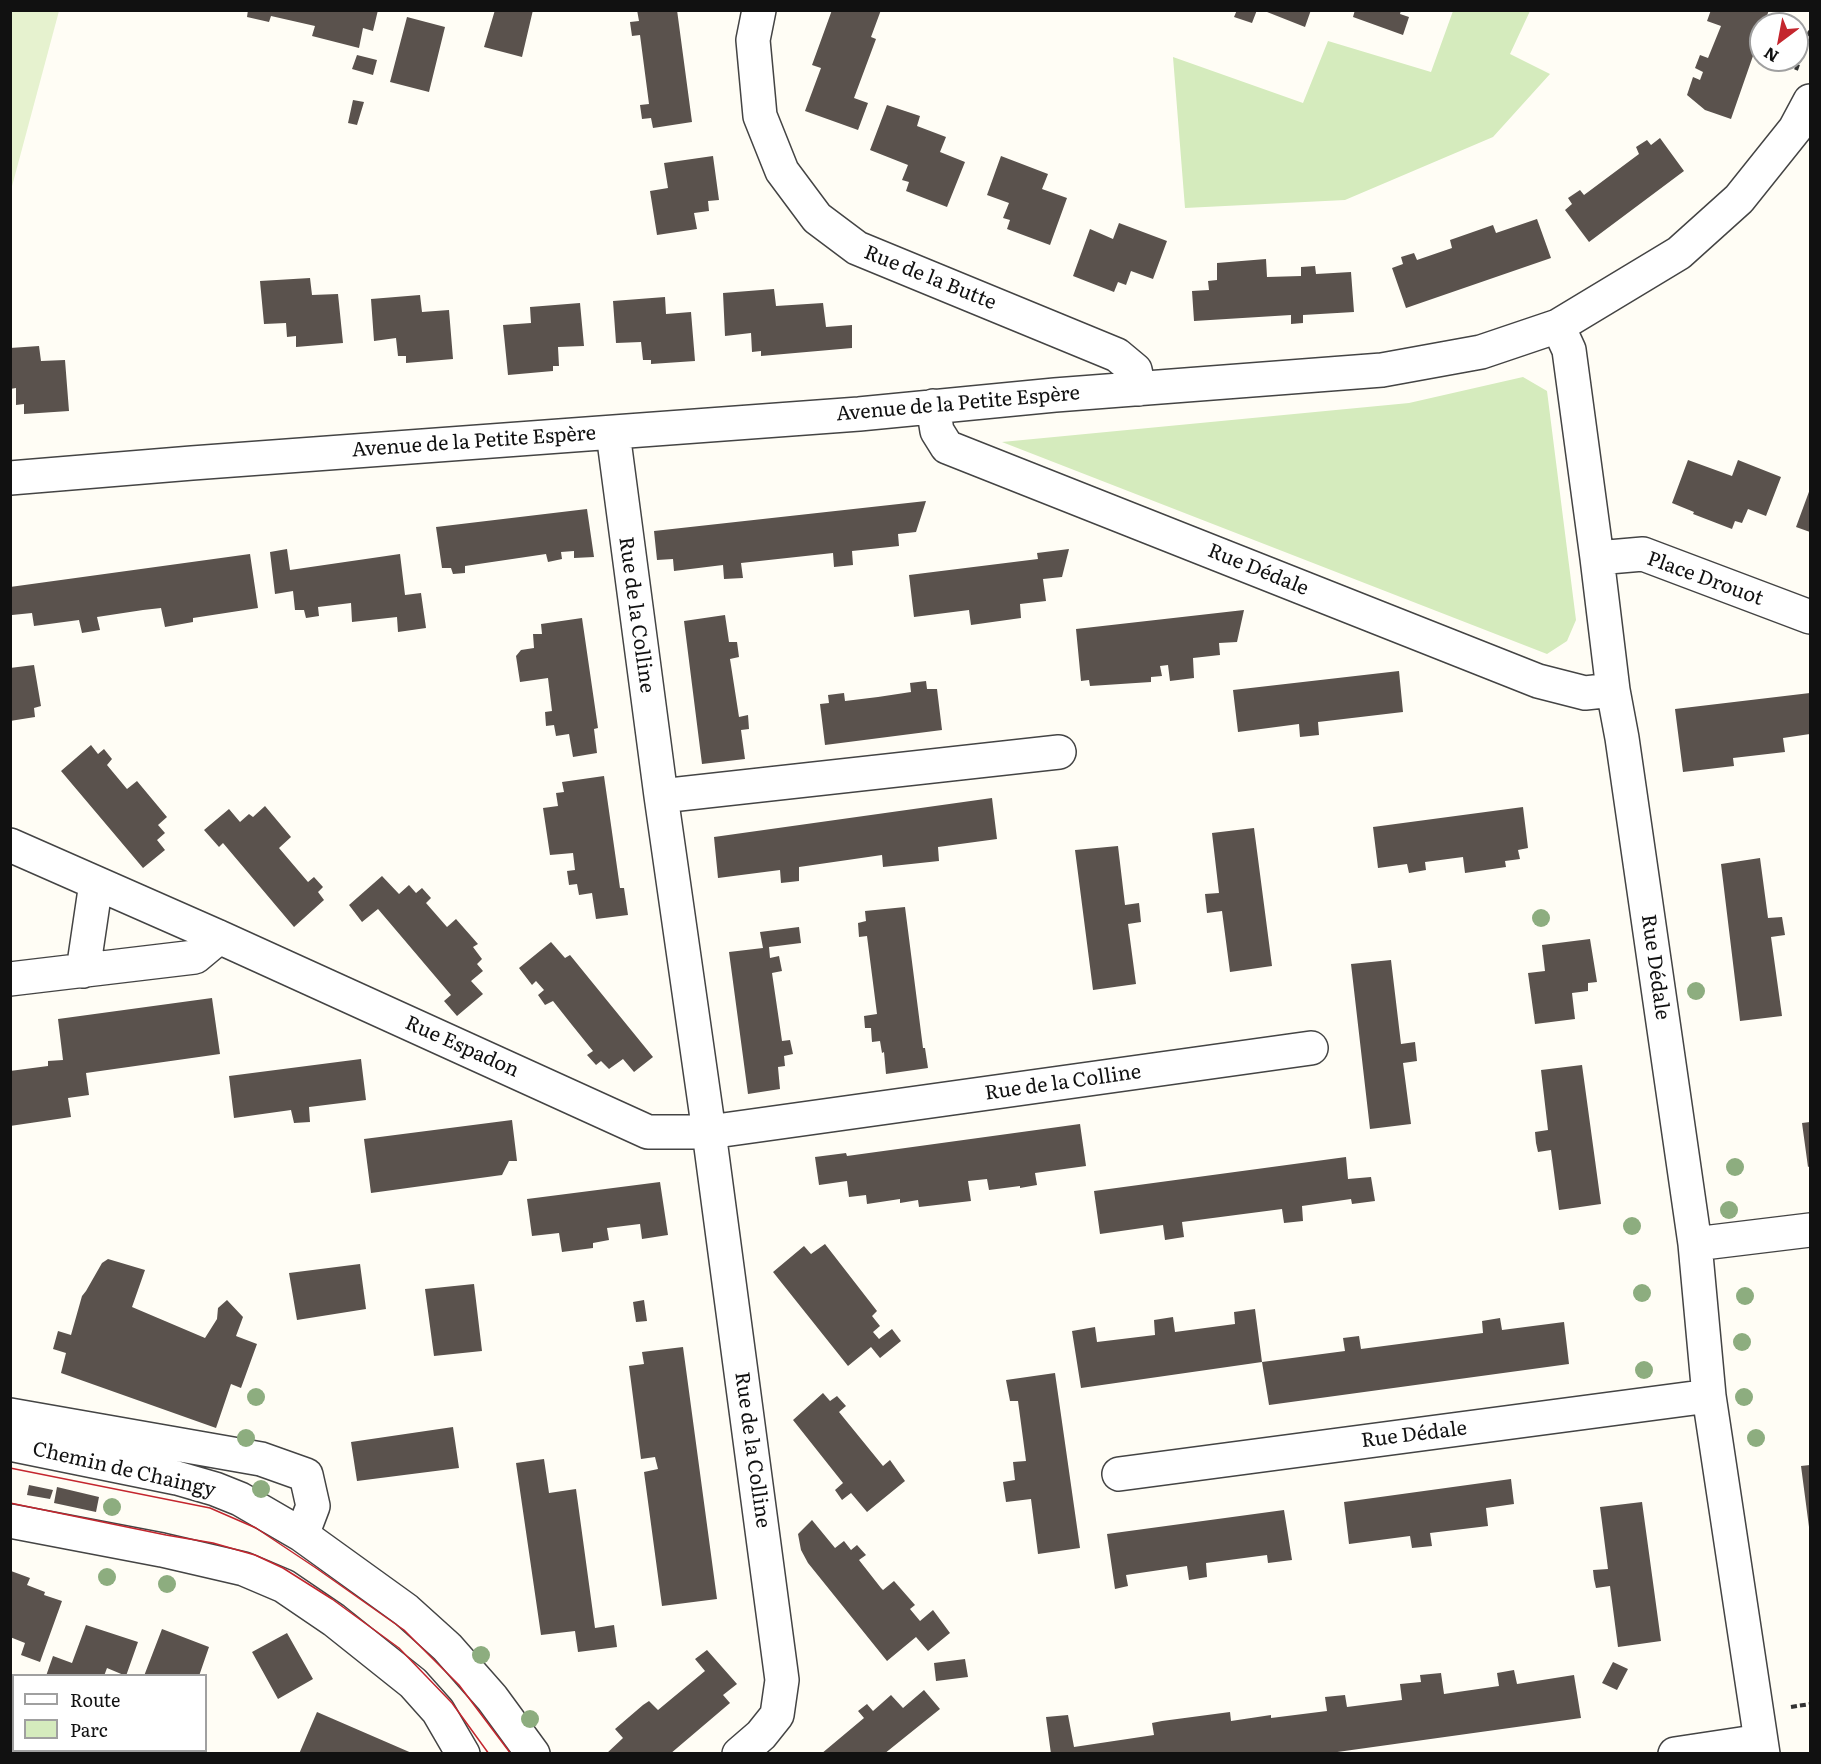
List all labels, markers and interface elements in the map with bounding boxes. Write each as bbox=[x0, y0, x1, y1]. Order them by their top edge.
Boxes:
north arrow bbox=[1749, 12, 1809, 72]
text: N bbox=[1758, 42, 1783, 69]
street label: Rue de la Butte bbox=[860, 241, 1000, 315]
street label: Avenue de la Petite Espère bbox=[835, 381, 1081, 427]
street label: Avenue de la Petite Espère bbox=[351, 421, 597, 463]
street label: Rue de la Colline bbox=[613, 535, 659, 695]
street label: Rue Dédale bbox=[1204, 539, 1312, 601]
street label: Place Drouot bbox=[1644, 547, 1766, 611]
street label: Rue Dédale bbox=[1636, 913, 1674, 1021]
street label: Rue Espadon bbox=[401, 1011, 523, 1083]
street label: Rue de la Colline bbox=[983, 1060, 1143, 1106]
street label: Rue de la Colline bbox=[729, 1370, 775, 1530]
street label: Rue Dédale bbox=[1360, 1417, 1468, 1453]
street label: Chemin de Chaingy bbox=[30, 1437, 218, 1503]
legend bbox=[12, 1674, 207, 1752]
text: Route bbox=[70, 1686, 120, 1713]
text: Parc bbox=[70, 1716, 108, 1743]

